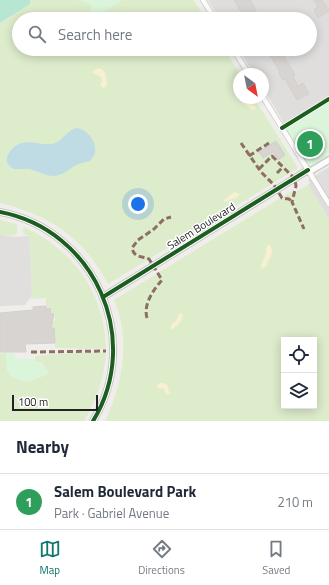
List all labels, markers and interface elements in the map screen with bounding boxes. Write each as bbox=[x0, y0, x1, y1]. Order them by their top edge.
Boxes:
search box bbox=[12, 12, 317, 56]
icon: search bbox=[26, 23, 48, 45]
text: Search here bbox=[58, 23, 132, 46]
north arrow bbox=[233, 68, 269, 104]
pin: 1 bbox=[297, 129, 323, 159]
your location bbox=[128, 194, 148, 214]
street label: Salem Boulevard bbox=[164, 199, 238, 253]
map controls bbox=[281, 337, 317, 409]
button: locate bbox=[281, 337, 317, 373]
button: layers bbox=[281, 373, 317, 409]
scale bar bbox=[12, 393, 98, 412]
text: 100 m bbox=[18, 394, 48, 410]
text: Nearby bbox=[16, 434, 69, 460]
text: Salem Boulevard Park bbox=[54, 480, 196, 503]
text: 1 bbox=[25, 492, 33, 512]
text: 210 m bbox=[277, 492, 313, 512]
text: Park · Gabriel Avenue bbox=[54, 503, 169, 523]
tab: Map bbox=[39, 538, 61, 578]
tab: Directions bbox=[138, 538, 185, 578]
tab: Saved bbox=[262, 538, 290, 578]

